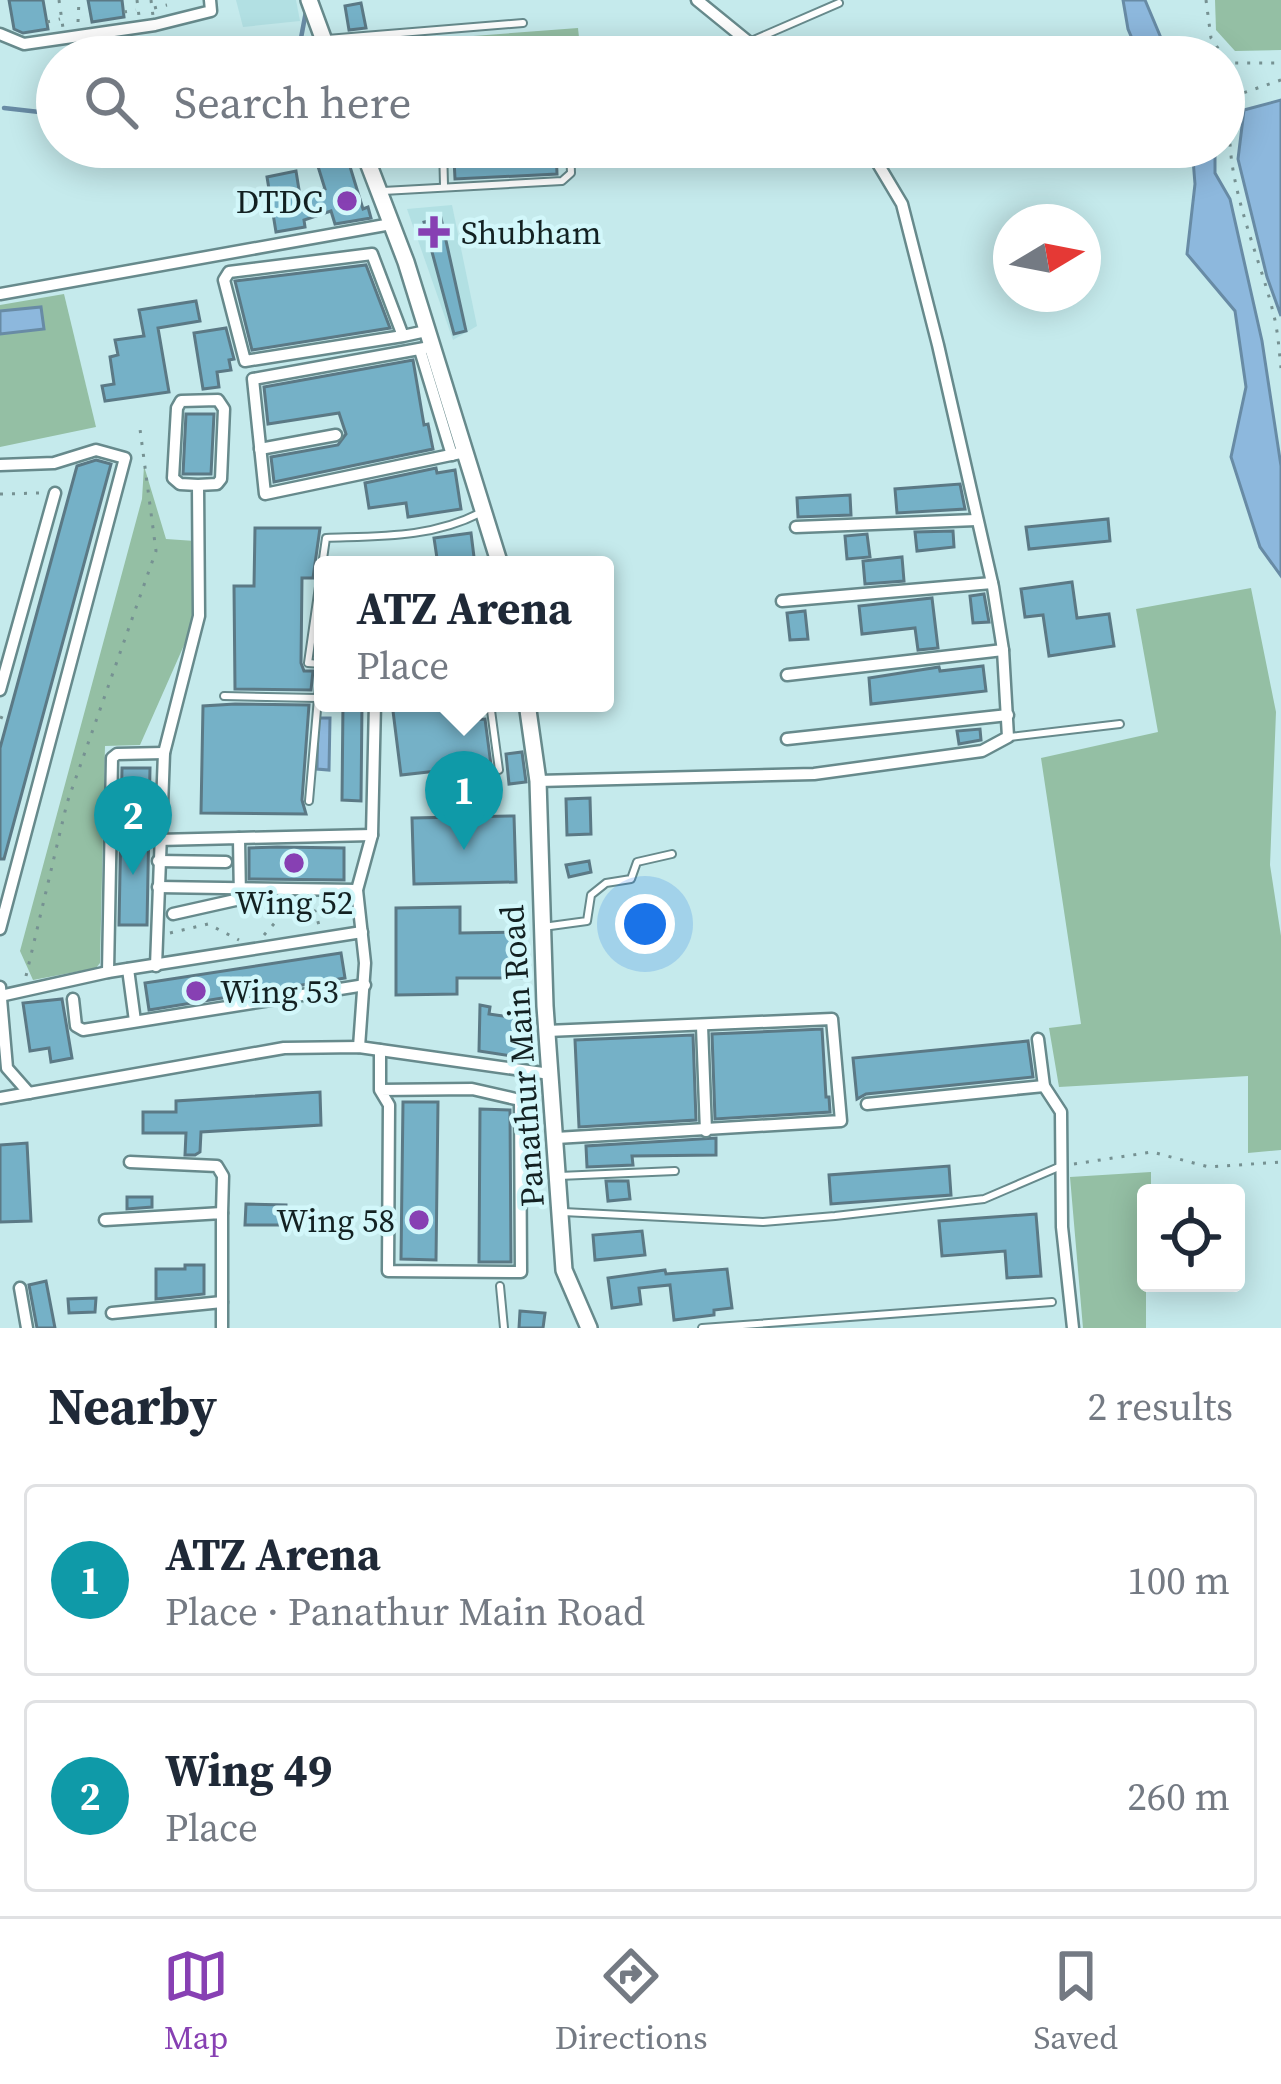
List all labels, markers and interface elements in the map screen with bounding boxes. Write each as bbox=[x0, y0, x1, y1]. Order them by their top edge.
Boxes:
search box bbox=[36, 36, 1245, 168]
icon: search bbox=[78, 69, 144, 135]
text: Search here bbox=[174, 71, 411, 133]
place label: DTDC bbox=[236, 179, 323, 224]
marker: DTDC bbox=[334, 188, 360, 214]
north arrow bbox=[993, 204, 1101, 312]
place label: Shubham bbox=[461, 210, 601, 255]
marker: Shubham bbox=[418, 216, 450, 248]
popup bbox=[314, 556, 614, 712]
text: ATZ Arena bbox=[356, 577, 572, 639]
text: Place bbox=[356, 639, 449, 692]
pin: 1 bbox=[425, 751, 503, 850]
pin: 2 bbox=[94, 776, 172, 875]
marker: Wing 52 bbox=[281, 850, 307, 876]
place label: Wing 52 bbox=[235, 880, 353, 925]
your location bbox=[615, 894, 675, 954]
street label: Panathur Main Road bbox=[489, 903, 555, 1208]
place label: Wing 53 bbox=[220, 969, 339, 1014]
marker: Wing 53 bbox=[183, 978, 209, 1004]
map controls bbox=[1137, 1184, 1245, 1292]
button: locate bbox=[1137, 1184, 1245, 1292]
place label: Wing 58 bbox=[276, 1198, 395, 1243]
marker: Wing 58 bbox=[406, 1207, 432, 1233]
text: Nearby bbox=[48, 1371, 217, 1441]
text: 2 results bbox=[1088, 1380, 1233, 1433]
text: ATZ Arena bbox=[165, 1523, 381, 1585]
text: 1 bbox=[79, 1554, 101, 1607]
text: 100 m bbox=[1127, 1554, 1230, 1607]
text: Place · Panathur Main Road bbox=[165, 1585, 645, 1638]
text: Wing 49 bbox=[165, 1739, 332, 1801]
text: 2 bbox=[79, 1770, 101, 1823]
text: 260 m bbox=[1127, 1770, 1230, 1823]
text: Place bbox=[165, 1801, 258, 1854]
tab: Map bbox=[163, 1943, 229, 2060]
tab: Directions bbox=[555, 1943, 708, 2060]
tab: Saved bbox=[1033, 1943, 1118, 2060]

